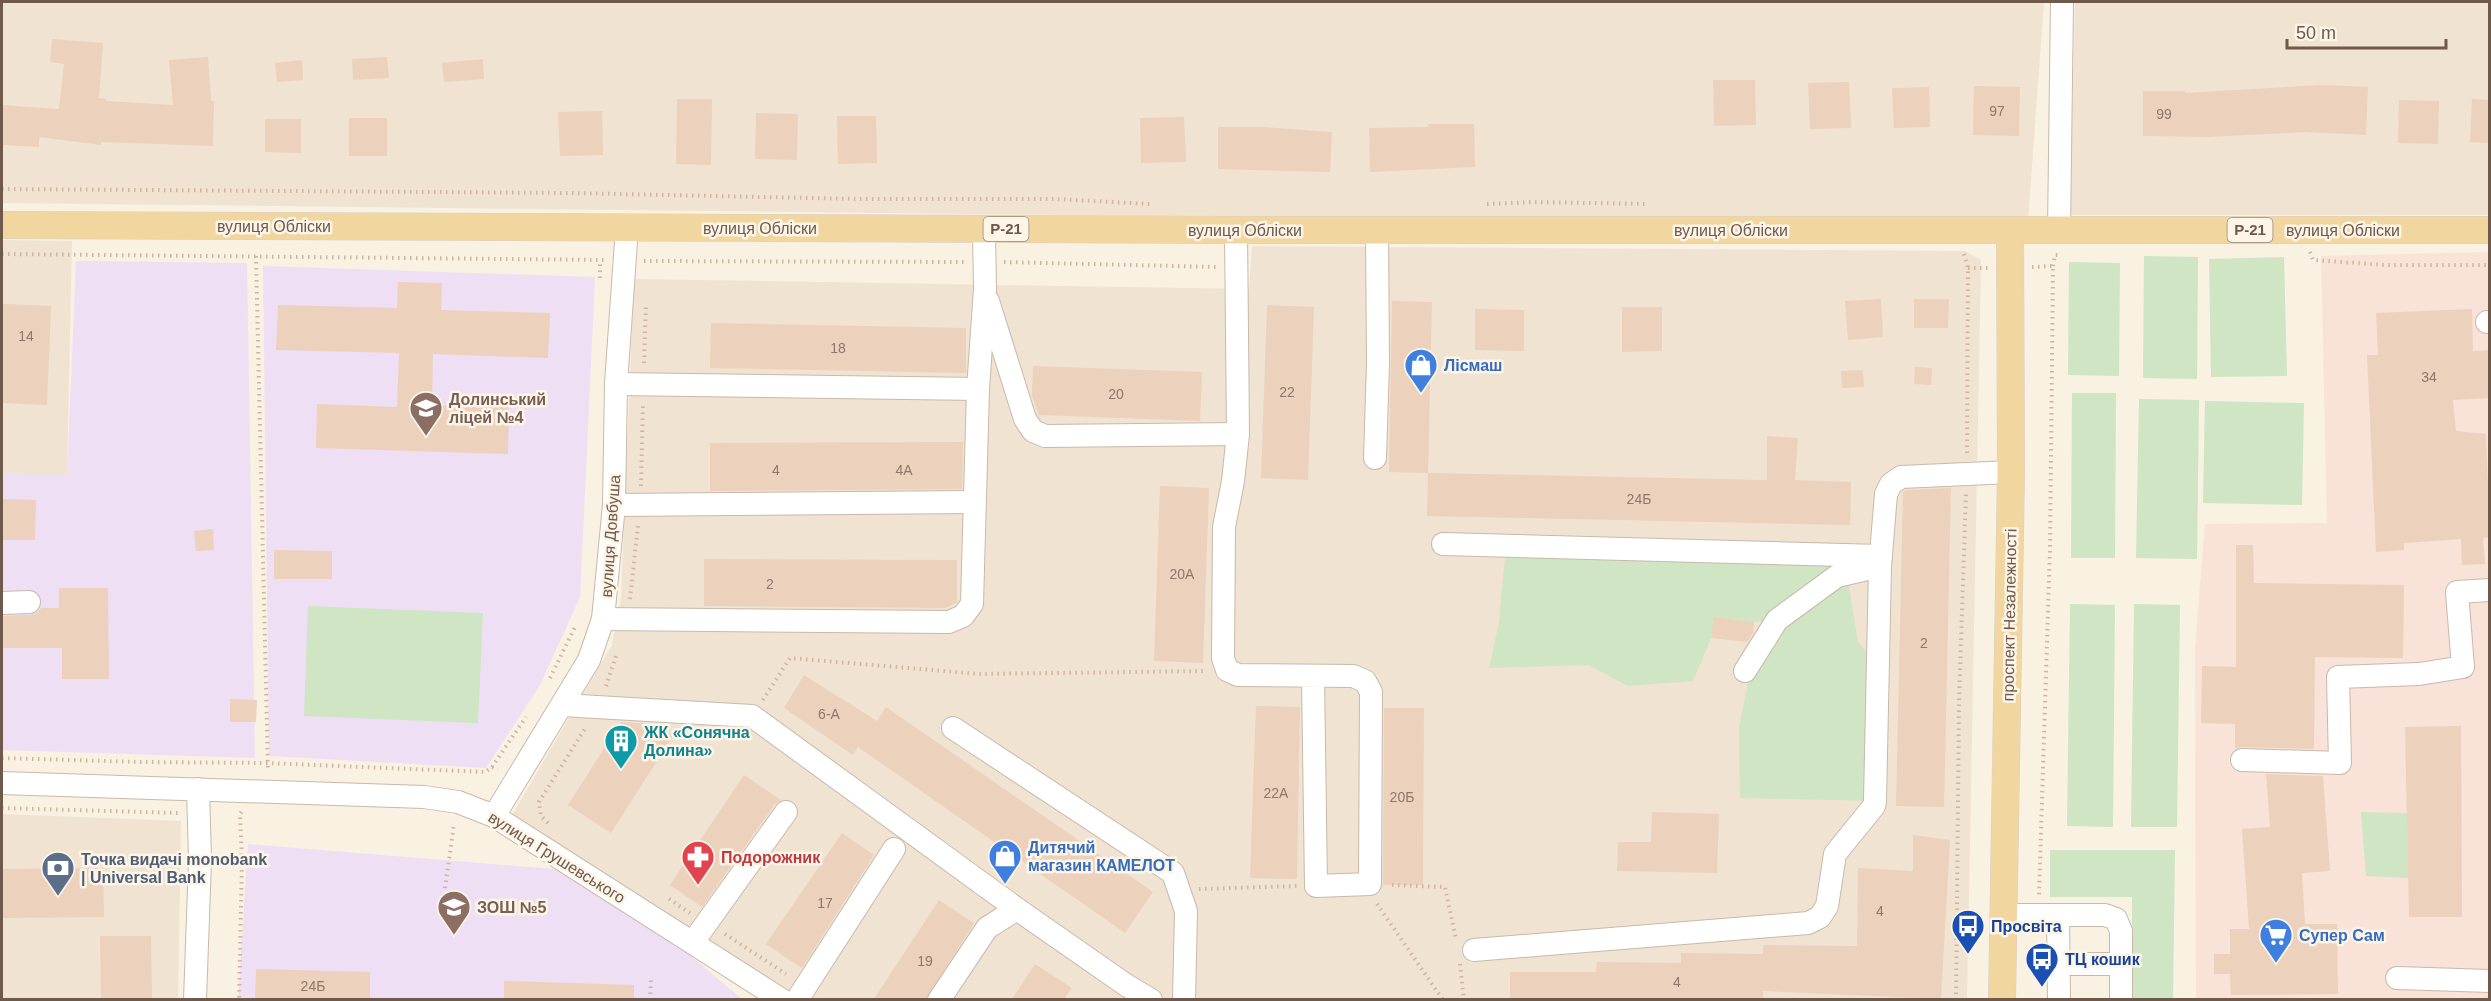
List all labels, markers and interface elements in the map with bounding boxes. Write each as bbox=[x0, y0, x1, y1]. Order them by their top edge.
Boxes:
scale bar bbox=[2287, 12, 2446, 50]
text: 50 m bbox=[2296, 23, 2336, 43]
house number: 97 bbox=[1989, 103, 2005, 119]
house number: 99 bbox=[2156, 106, 2172, 122]
road number: Р-21 bbox=[984, 217, 1028, 241]
street label: вулиця Обліски bbox=[217, 218, 331, 235]
road number: Р-21 bbox=[2228, 218, 2272, 242]
street label: вулиця Обліски bbox=[703, 220, 817, 237]
street label: вулиця Обліски bbox=[1188, 222, 1302, 239]
street label: вулиця Обліски bbox=[1674, 222, 1788, 239]
street label: вулиця Обліски bbox=[2286, 222, 2400, 239]
house number: 14 bbox=[18, 328, 34, 344]
house number: 18 bbox=[830, 340, 846, 356]
shop icon: Лісмаш bbox=[1403, 347, 1439, 394]
place label: Лісмаш bbox=[1444, 357, 1502, 374]
house number: 34 bbox=[2421, 369, 2437, 385]
house number: 22 bbox=[1279, 384, 1295, 400]
house number: 20 bbox=[1108, 386, 1124, 402]
school or university icon: Долинський ліцей №4 bbox=[408, 390, 444, 437]
place label: Долинський ліцей №4 bbox=[449, 391, 546, 426]
house number: 4 bbox=[772, 462, 780, 478]
house number: 4А bbox=[895, 462, 913, 478]
street label: вулиця Довбуша bbox=[598, 474, 623, 598]
house number: 24Б bbox=[1627, 491, 1651, 507]
street label: проспект Незалежності bbox=[1999, 529, 2020, 701]
house number: 20А bbox=[1170, 566, 1195, 582]
house number: 2 bbox=[766, 576, 774, 592]
house number: 2 bbox=[1920, 635, 1928, 651]
house number: 6-А bbox=[818, 706, 841, 722]
building icon: ЖК «Сонячна Долина» bbox=[603, 723, 639, 770]
place label: ЖК «Сонячна Долина» bbox=[643, 724, 750, 759]
house number: 22А bbox=[1264, 785, 1289, 801]
house number: 20Б bbox=[1390, 789, 1414, 805]
street label: вулиця Грушевського bbox=[485, 808, 628, 906]
shop icon: Дитячий магазин КАМЕЛОТ bbox=[987, 838, 1023, 885]
pharmacy icon: Подорожник bbox=[680, 839, 716, 886]
place label: Дитячий магазин КАМЕЛОТ bbox=[1028, 839, 1175, 874]
place label: Подорожник bbox=[721, 849, 821, 866]
bank icon: Точка видачі monobank | Universal Bank bbox=[40, 850, 76, 897]
place label: Точка видачі monobank | Universal Bank bbox=[81, 851, 267, 886]
school or university icon: ЗОШ №5 bbox=[436, 889, 472, 936]
house number: 17 bbox=[817, 895, 833, 911]
place label: ЗОШ №5 bbox=[477, 899, 547, 916]
house number: 4 bbox=[1876, 903, 1884, 919]
bus stop icon: Просвіта bbox=[1950, 908, 1986, 955]
supermarket icon: Супер Сам bbox=[2258, 917, 2294, 964]
place label: Просвіта bbox=[1991, 918, 2062, 935]
place label: Супер Сам bbox=[2299, 927, 2385, 944]
bus stop icon: ТЦ кошик bbox=[2024, 941, 2060, 988]
place label: ТЦ кошик bbox=[2065, 951, 2141, 968]
house number: 19 bbox=[917, 953, 933, 969]
house number: 4 bbox=[1673, 974, 1681, 990]
house number: 24Б bbox=[301, 978, 325, 994]

